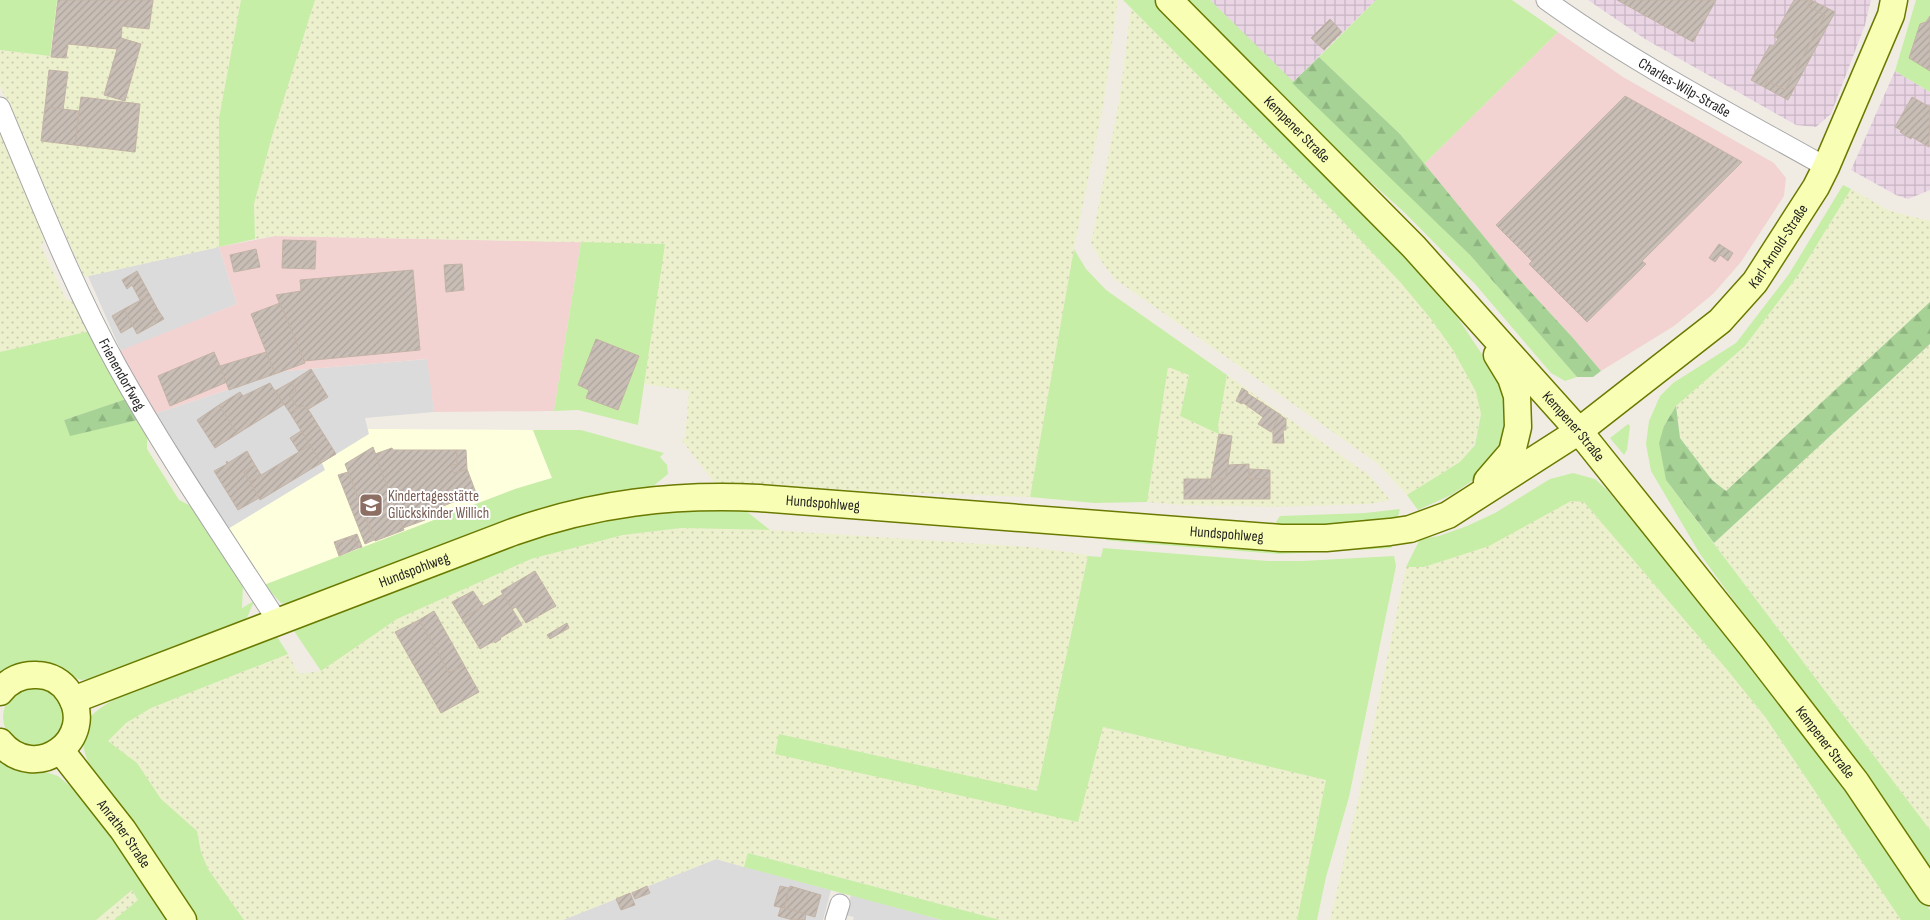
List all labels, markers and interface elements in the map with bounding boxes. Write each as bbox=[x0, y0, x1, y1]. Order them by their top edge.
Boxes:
street label: Charles-Wilp-Straße bbox=[1635, 53, 1734, 122]
street label: Kempener Straße bbox=[1260, 92, 1334, 167]
street label: Karl-Arnold-Straße bbox=[1744, 200, 1812, 292]
street label: Frienendorfweg bbox=[94, 335, 150, 414]
street label: Kempener Straße bbox=[1538, 387, 1609, 465]
place label: Kindertagesstätte Glückskinder Willich bbox=[388, 487, 489, 523]
street label: Hundspohlweg bbox=[785, 491, 861, 515]
school or university icon: Kindertagesstätte Glückskinder Willich bbox=[358, 492, 384, 518]
street label: Hundspohlweg bbox=[1189, 522, 1264, 546]
street label: Hundspohlweg bbox=[376, 548, 452, 592]
street label: Kempener Straße bbox=[1791, 702, 1859, 782]
street label: Anrather Straße bbox=[92, 795, 155, 872]

